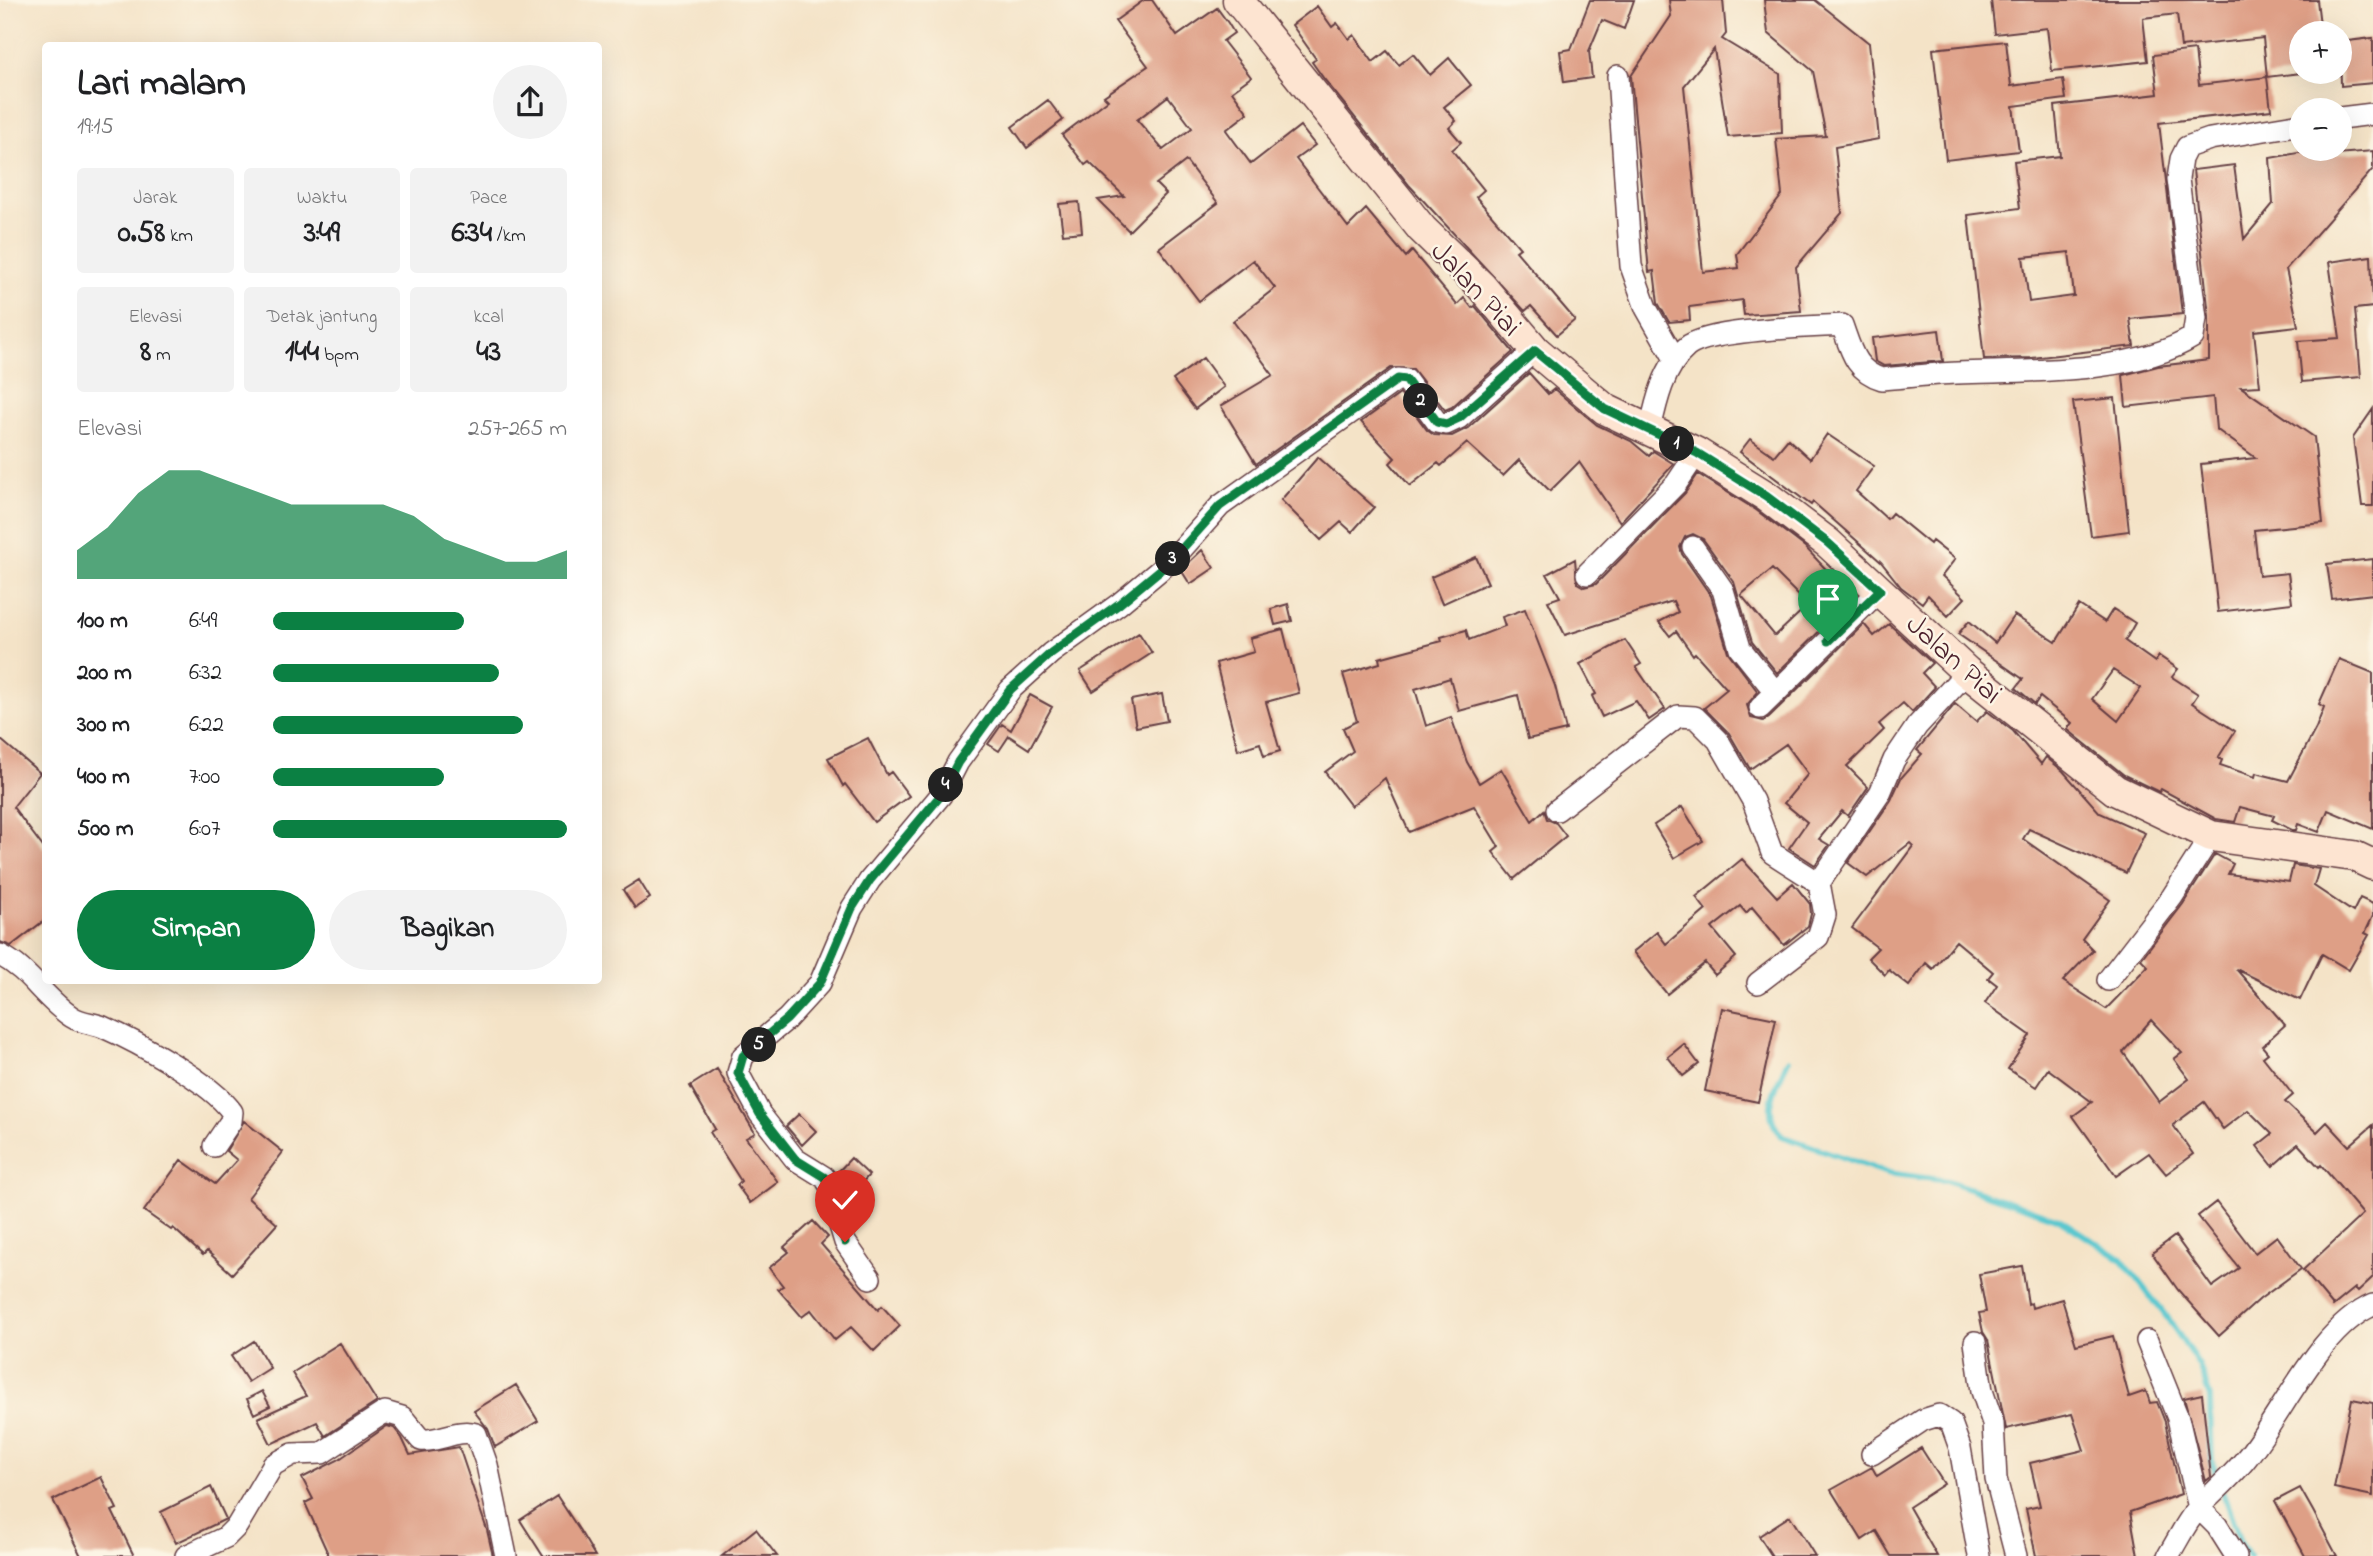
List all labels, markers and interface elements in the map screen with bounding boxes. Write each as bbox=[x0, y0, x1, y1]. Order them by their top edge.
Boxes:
map controls bbox=[2289, 21, 2352, 161]
button: + bbox=[2289, 21, 2352, 84]
text: Lari malam bbox=[77, 57, 246, 113]
button: share bbox=[493, 65, 567, 139]
button: − bbox=[2289, 98, 2352, 161]
text: 19:15 bbox=[77, 111, 114, 144]
text: Jarak bbox=[133, 185, 177, 212]
text: Waktu bbox=[297, 185, 347, 212]
text: Pace bbox=[470, 185, 507, 212]
text: 0.58 bbox=[118, 212, 165, 256]
text: 3:49 bbox=[304, 212, 340, 256]
text: 6:34 bbox=[452, 212, 492, 256]
text: km bbox=[165, 223, 193, 250]
text: /km bbox=[492, 223, 526, 250]
street label: Jalan Piai bbox=[1419, 232, 1531, 348]
text: Elevasi bbox=[128, 304, 182, 331]
text: Detak jantung bbox=[267, 304, 377, 331]
text: kcal bbox=[474, 304, 504, 331]
text: 8 bbox=[140, 331, 151, 375]
text: 144 bbox=[285, 331, 319, 375]
text: 43 bbox=[476, 331, 501, 375]
text: m bbox=[151, 342, 171, 369]
text: bpm bbox=[319, 342, 359, 369]
pin: 2 bbox=[1404, 384, 1438, 418]
text: 2 bbox=[1416, 387, 1425, 414]
text: Elevasi bbox=[77, 413, 142, 446]
text: 257–265 m bbox=[468, 413, 567, 446]
pin: 1 bbox=[1660, 426, 1694, 462]
text: 1 bbox=[1673, 430, 1680, 457]
pin: 3 bbox=[1156, 542, 1190, 576]
text: 3 bbox=[1169, 545, 1176, 572]
pin bbox=[1798, 569, 1858, 641]
icon: arrive bbox=[1809, 580, 1847, 618]
text: 100 m bbox=[77, 605, 128, 638]
text: 6:49 bbox=[189, 605, 217, 638]
street label: Jalan Piai bbox=[1895, 605, 2011, 716]
text: 200 m bbox=[77, 657, 132, 690]
text: 6:32 bbox=[189, 657, 222, 690]
text: 300 m bbox=[77, 709, 130, 742]
text: 6:22 bbox=[189, 709, 224, 742]
text: 400 m bbox=[77, 761, 130, 794]
text: 7:00 bbox=[189, 761, 220, 794]
pin: 4 bbox=[928, 768, 964, 802]
text: 4 bbox=[942, 771, 949, 798]
text: 500 m bbox=[77, 813, 134, 846]
text: 6:07 bbox=[189, 813, 221, 846]
button: Simpan bbox=[77, 890, 315, 970]
button: Bagikan bbox=[329, 890, 567, 970]
pin: 5 bbox=[742, 1028, 776, 1062]
text: 5 bbox=[753, 1031, 764, 1058]
pin bbox=[815, 1170, 875, 1242]
icon: check bbox=[826, 1181, 864, 1219]

